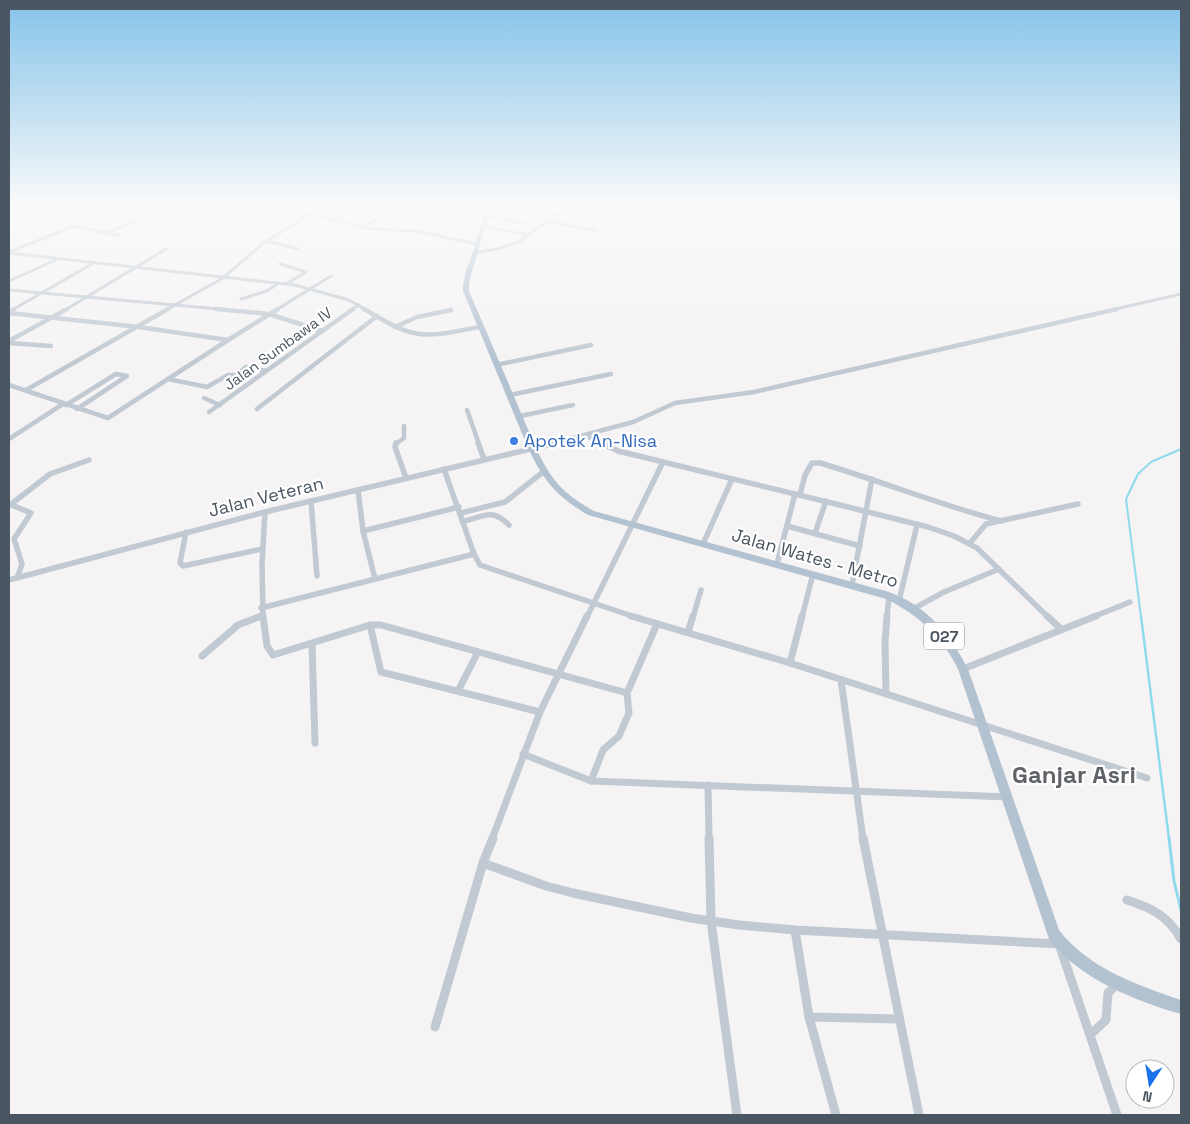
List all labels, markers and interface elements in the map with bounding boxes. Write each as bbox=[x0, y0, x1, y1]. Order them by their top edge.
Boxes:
street label: Jalan Sumbawa IV bbox=[220, 303, 336, 394]
place label: Apotek An-Nisa bbox=[524, 429, 657, 452]
marker: Apotek An-Nisa bbox=[508, 435, 520, 447]
street label: Jalan Veteran bbox=[206, 471, 326, 522]
street label: Jalan Wates - Metro bbox=[729, 523, 901, 592]
road number: 027 bbox=[924, 622, 964, 650]
district label: Ganjar Asri bbox=[1012, 759, 1136, 790]
north arrow bbox=[1125, 1059, 1175, 1109]
text: N bbox=[1141, 1087, 1154, 1106]

